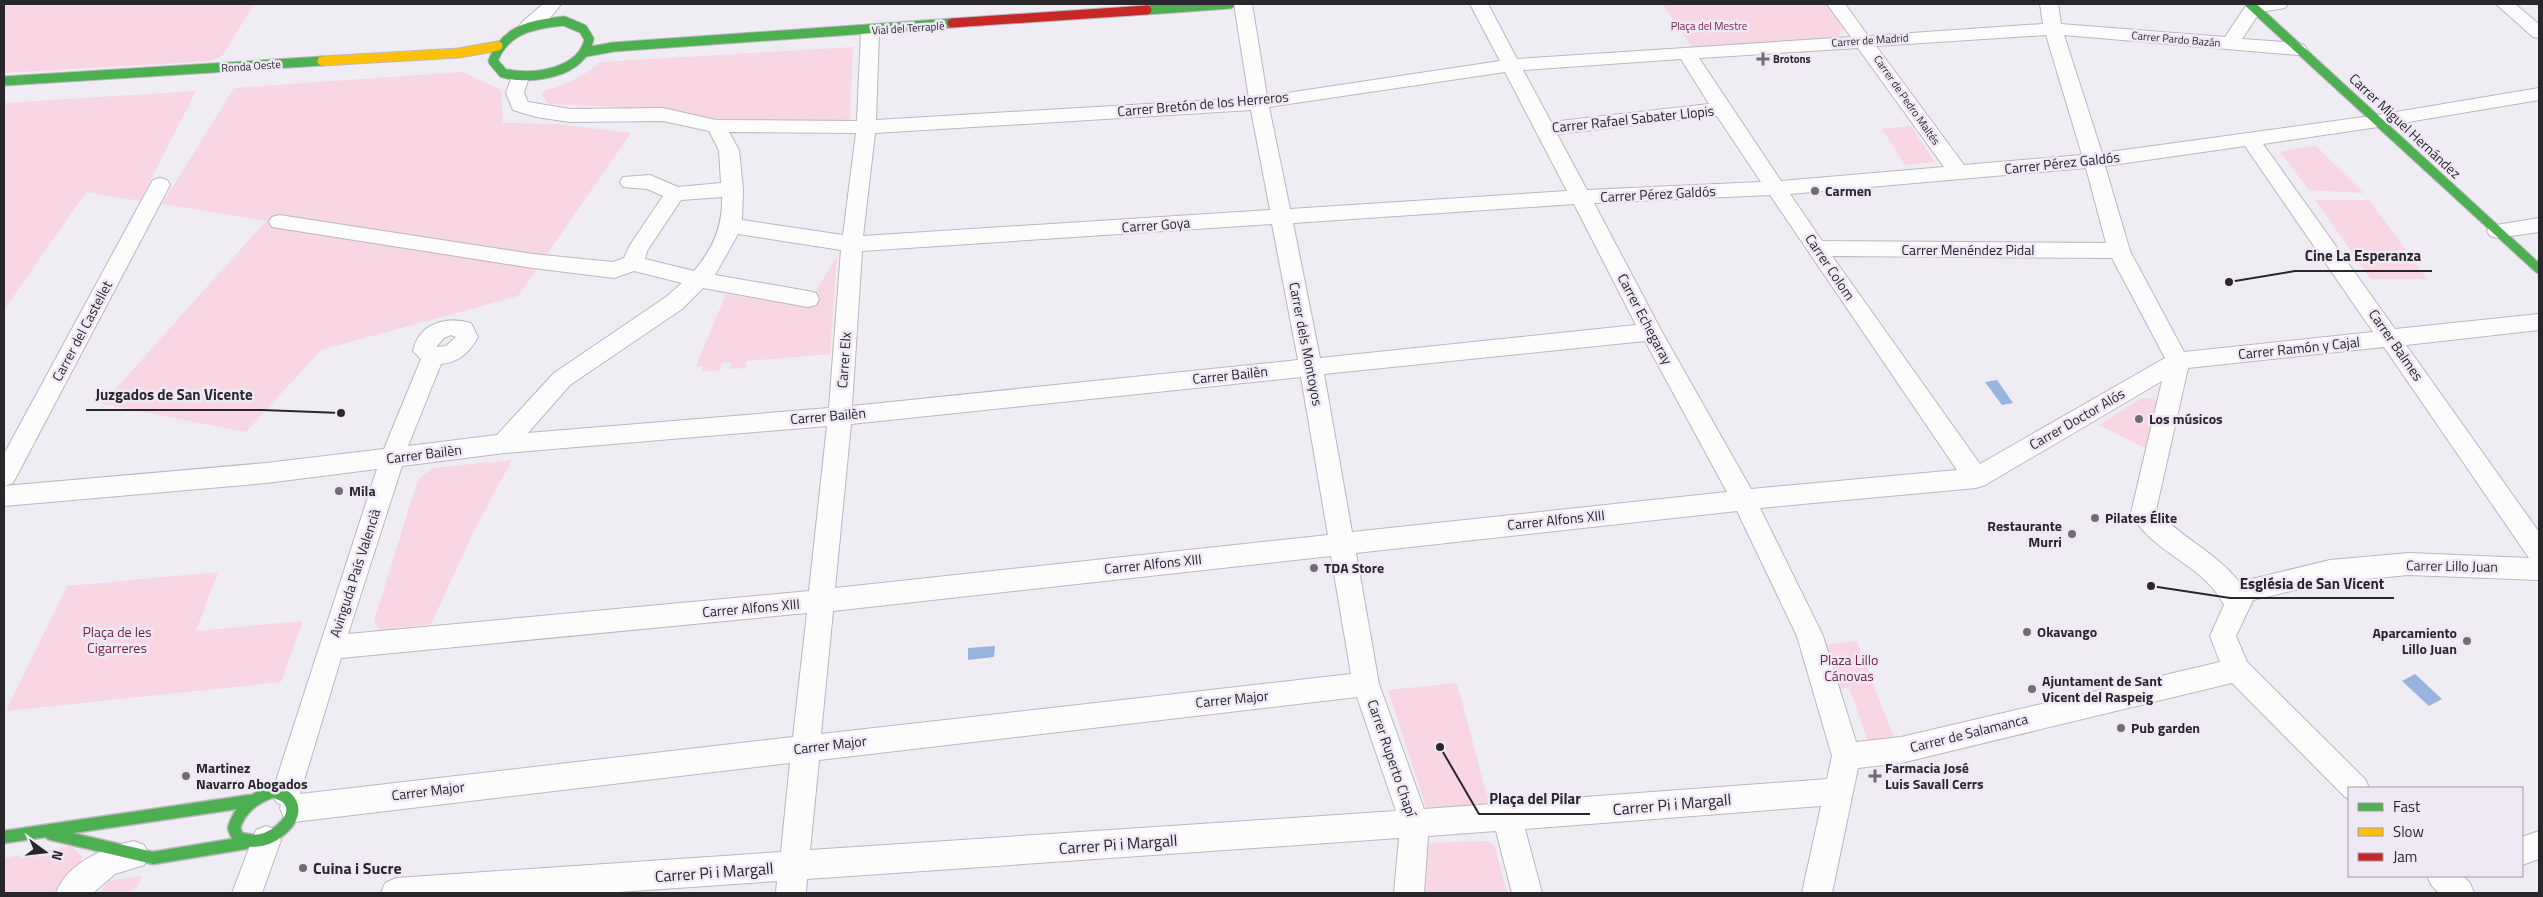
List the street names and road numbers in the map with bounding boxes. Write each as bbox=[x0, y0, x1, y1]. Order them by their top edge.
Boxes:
street label: Vial del Terraplè bbox=[871, 17, 945, 39]
street label: Carrer Pardo Bazán bbox=[2131, 27, 2221, 51]
street label: Carrer de Madrid bbox=[1831, 29, 1909, 51]
street label: Carrer de Pedro Maltés bbox=[1870, 52, 1944, 148]
street label: Ronda Oeste bbox=[221, 56, 282, 76]
street label: Carrer Miguel Hernández bbox=[2345, 68, 2466, 183]
street label: Carrer Bretón de los Herreros bbox=[1116, 86, 1289, 121]
street label: Carrer Rafael Sabater Llopis bbox=[1551, 100, 1715, 137]
street label: Carrer Pérez Galdós bbox=[2003, 146, 2121, 179]
street label: Carrer Pérez Galdós bbox=[1600, 180, 1716, 207]
street label: Carrer Goya bbox=[1121, 212, 1191, 237]
street label: Carrer Colom bbox=[1800, 229, 1860, 304]
street label: Carrer Menéndez Pidal bbox=[1902, 239, 2035, 260]
street label: Carrer Echegaray bbox=[1613, 270, 1678, 368]
street label: Carrer del Castellet bbox=[46, 277, 117, 385]
street label: Carrer dels Montoyos bbox=[1284, 280, 1329, 408]
street label: Carrer Balmes bbox=[2364, 305, 2429, 385]
street label: Carrer Elx bbox=[831, 330, 856, 389]
street label: Carrer Ramón y Cajal bbox=[2237, 331, 2361, 364]
street label: Carrer Bailèn bbox=[1191, 360, 1269, 389]
street label: Carrer Doctor Alós bbox=[2025, 383, 2129, 455]
street label: Carrer Bailèn bbox=[789, 402, 867, 429]
street label: Carrer Bailèn bbox=[385, 438, 463, 469]
street label: Carrer Alfons XIII bbox=[1506, 504, 1606, 535]
street label: Avinguda País Valencià bbox=[324, 506, 385, 640]
street label: Carrer Alfons XIII bbox=[1103, 548, 1203, 579]
street label: Carrer Lillo Juan bbox=[2406, 554, 2498, 577]
street label: Carrer Alfons XIII bbox=[701, 593, 801, 622]
street label: Carrer Major bbox=[1194, 684, 1270, 713]
street label: Carrer Ruperto Chapí bbox=[1363, 697, 1423, 820]
street label: Carrer de Salamanca bbox=[1908, 708, 2030, 757]
street label: Carrer Major bbox=[792, 730, 868, 759]
street label: Carrer Major bbox=[390, 776, 466, 805]
street label: Carrer Pi i Margall bbox=[1612, 787, 1732, 821]
street label: Carrer Pi i Margall bbox=[1058, 828, 1178, 860]
street label: Carrer Pi i Margall bbox=[654, 856, 774, 888]

